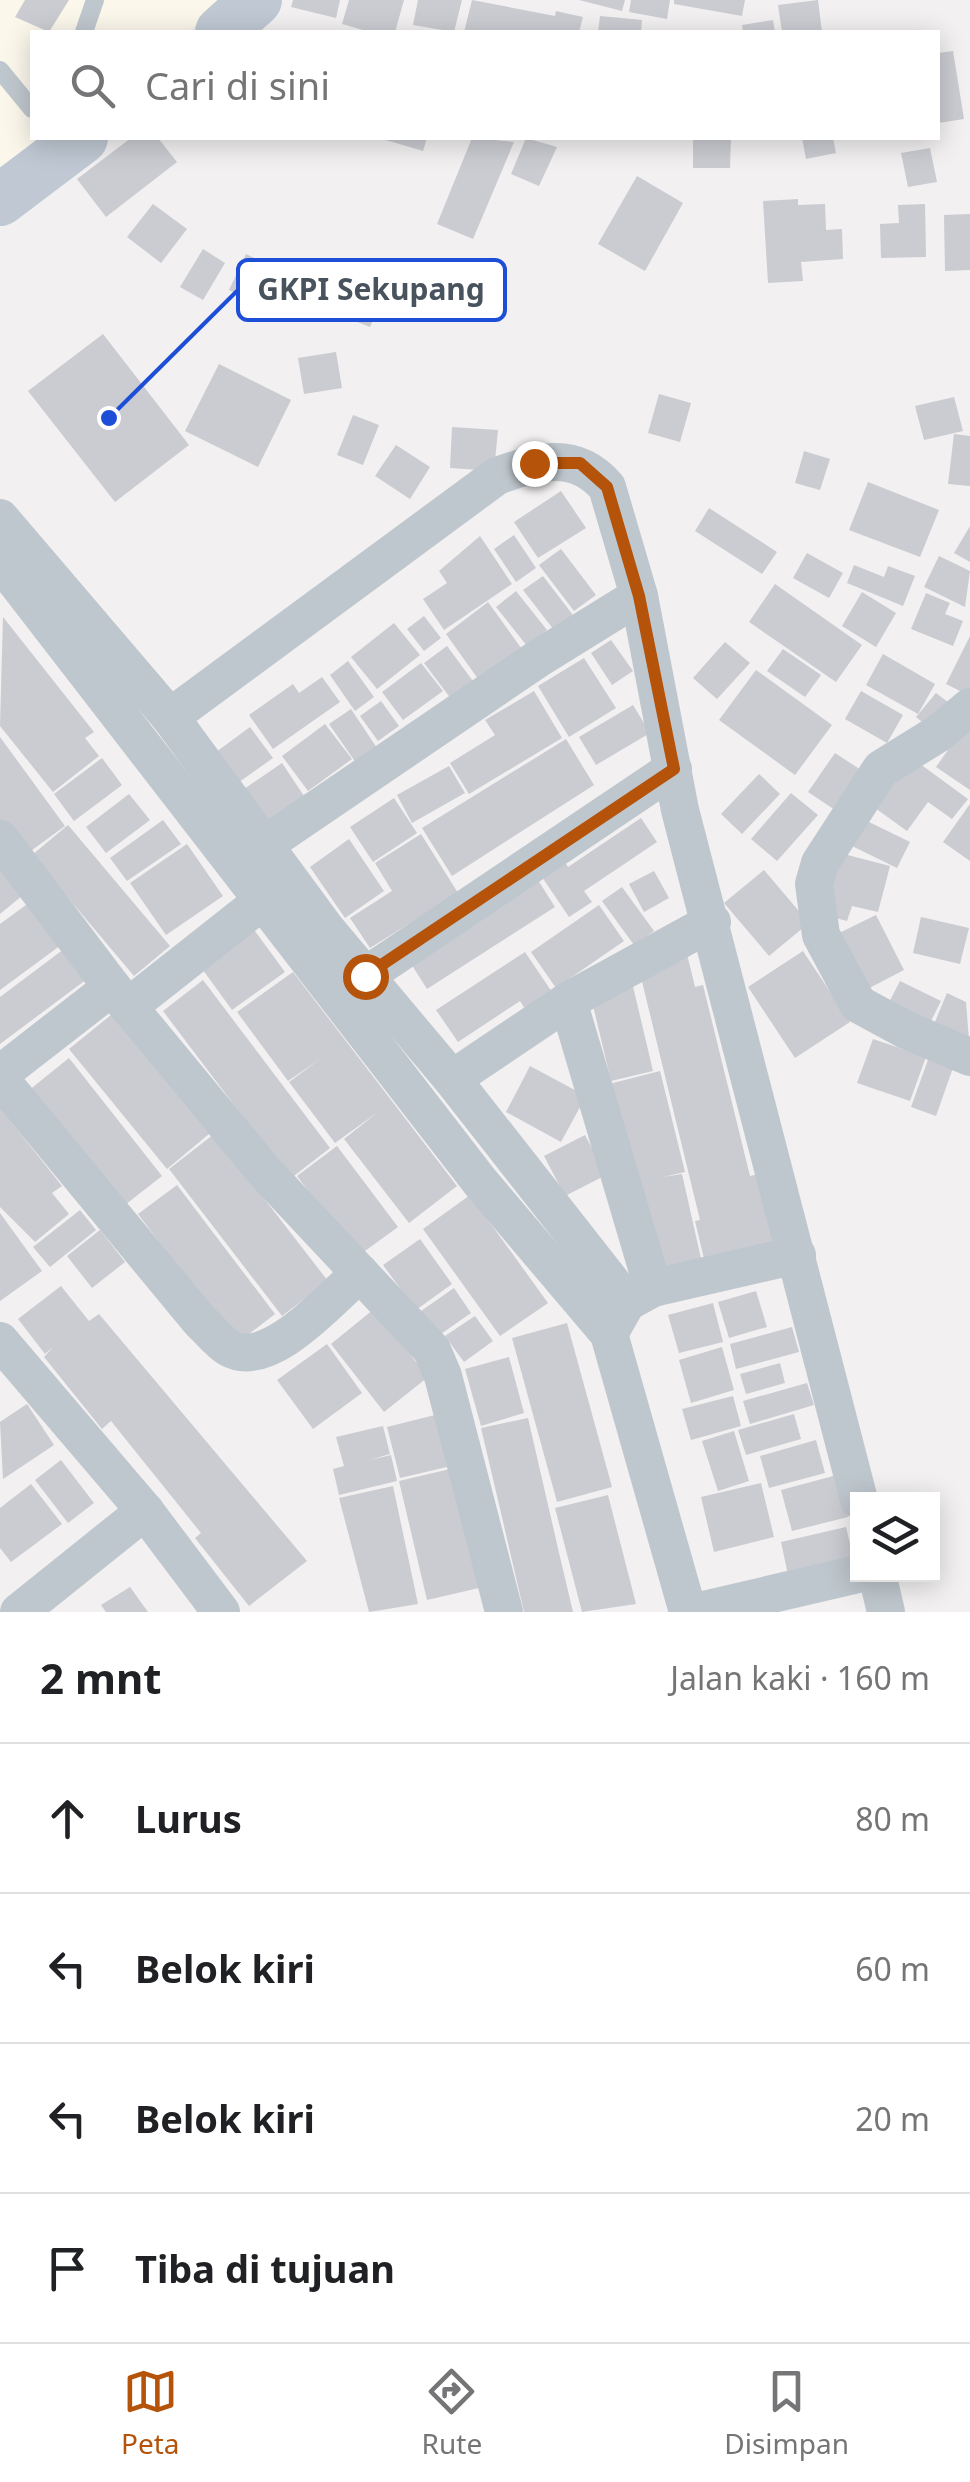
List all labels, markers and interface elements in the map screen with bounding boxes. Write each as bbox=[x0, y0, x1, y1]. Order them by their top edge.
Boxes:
search box bbox=[30, 30, 940, 140]
icon: search bbox=[65, 58, 120, 113]
text: Cari di sini bbox=[145, 59, 330, 111]
callout: GKPI Sekupang bbox=[238, 260, 505, 320]
text: GKPI Sekupang bbox=[257, 268, 485, 309]
route end bbox=[512, 441, 558, 487]
route start bbox=[343, 954, 389, 1000]
map controls bbox=[850, 1492, 940, 1582]
button: layers bbox=[850, 1492, 940, 1582]
text: 2 mnt bbox=[40, 1649, 161, 1706]
text: Jalan kaki · 160 m bbox=[670, 1656, 930, 1699]
icon: ahead bbox=[40, 1791, 95, 1846]
text: Lurus bbox=[135, 1792, 242, 1844]
text: 80 m bbox=[855, 1797, 930, 1840]
icon: left bbox=[40, 1941, 95, 1996]
text: Belok kiri bbox=[135, 1942, 315, 1994]
text: 60 m bbox=[855, 1947, 930, 1990]
icon: left bbox=[40, 2091, 95, 2146]
text: Belok kiri bbox=[135, 2092, 315, 2144]
text: 20 m bbox=[855, 2097, 930, 2140]
icon: arrive bbox=[40, 2241, 95, 2296]
text: Tiba di tujuan bbox=[135, 2242, 395, 2294]
tab: Peta bbox=[121, 2364, 180, 2462]
tab: Rute bbox=[422, 2364, 482, 2462]
tab: Disimpan bbox=[724, 2364, 849, 2462]

